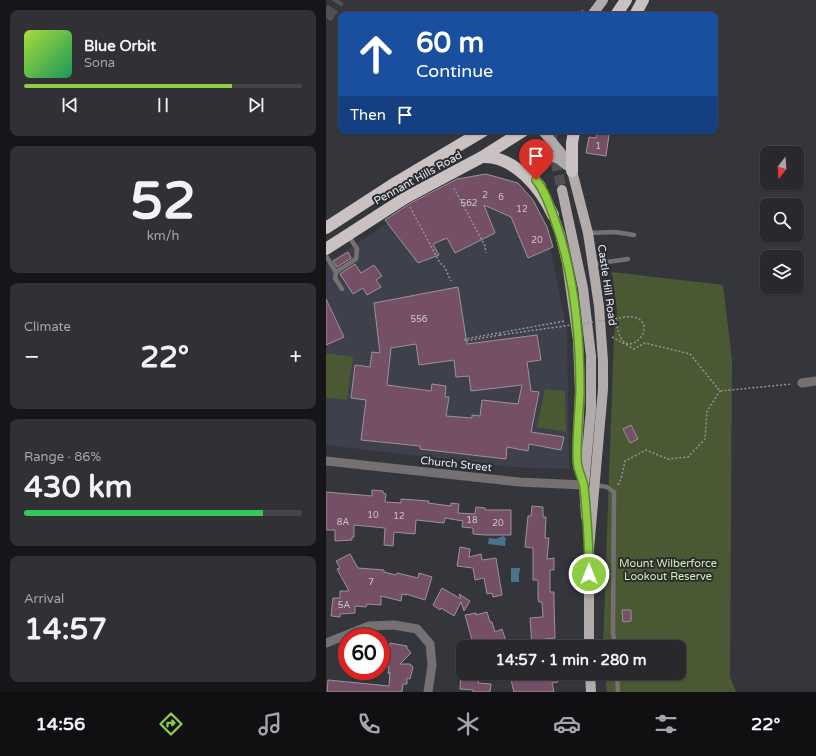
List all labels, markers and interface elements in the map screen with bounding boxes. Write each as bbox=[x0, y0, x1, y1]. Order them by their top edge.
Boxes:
text: 60 m bbox=[416, 26, 484, 60]
icon: ahead bbox=[350, 28, 402, 80]
text: Blue Orbit bbox=[84, 37, 156, 55]
text: Sona bbox=[84, 55, 115, 71]
text: Continue bbox=[416, 60, 493, 82]
icon: previous bbox=[59, 94, 81, 116]
icon: pause bbox=[152, 94, 174, 116]
icon: next bbox=[245, 94, 267, 116]
icon: arrive bbox=[394, 104, 416, 126]
text: Then bbox=[350, 106, 386, 124]
pin bbox=[519, 139, 553, 180]
house number: 1 bbox=[595, 141, 601, 152]
icon: arrive bbox=[525, 145, 547, 167]
north arrow bbox=[760, 146, 804, 190]
map controls bbox=[760, 146, 804, 294]
street label: Pennant Hills Road bbox=[372, 148, 464, 208]
text: 52 bbox=[130, 170, 196, 233]
house number: 2 bbox=[482, 190, 488, 201]
house number: 6 bbox=[498, 192, 504, 203]
house number: 562 bbox=[461, 198, 477, 209]
button: search bbox=[760, 198, 804, 242]
house number: 12 bbox=[516, 204, 528, 215]
text: km/h bbox=[147, 228, 179, 244]
house number: 20 bbox=[531, 235, 543, 246]
street label: Castle Hill Road bbox=[595, 243, 619, 327]
button: layers bbox=[760, 250, 804, 294]
house number: 556 bbox=[411, 314, 428, 325]
text: Climate bbox=[24, 319, 71, 335]
text: 22° bbox=[140, 339, 189, 376]
text: − bbox=[24, 344, 40, 370]
text: + bbox=[290, 344, 302, 370]
text: Range · 86% bbox=[24, 449, 101, 465]
street label: Church Street bbox=[420, 454, 492, 474]
text: 430 km bbox=[24, 469, 132, 506]
house number: 10 bbox=[367, 510, 379, 521]
house number: 12 bbox=[393, 511, 405, 522]
house number: 18 bbox=[466, 515, 478, 526]
house number: 8A bbox=[337, 517, 349, 528]
house number: 20 bbox=[492, 518, 504, 529]
position arrow bbox=[568, 553, 610, 595]
park label: Mount Wilberforce Lookout Reserve bbox=[619, 557, 717, 583]
house number: 7 bbox=[368, 577, 374, 588]
text: Arrival bbox=[24, 591, 64, 607]
house number: 5A bbox=[338, 600, 350, 611]
text: 14:57 bbox=[24, 611, 107, 648]
speed limit sign: 60 bbox=[338, 628, 390, 680]
text: 14:57 · 1 min · 280 m bbox=[496, 651, 646, 669]
icon: directions bbox=[157, 710, 185, 738]
icon: music bbox=[256, 710, 284, 738]
icon: phone bbox=[355, 710, 383, 738]
icon: climate bbox=[454, 710, 482, 738]
icon: car bbox=[553, 710, 581, 738]
icon: filters bbox=[652, 710, 680, 738]
text: 14:56 bbox=[36, 713, 85, 735]
text: 22° bbox=[751, 713, 780, 735]

